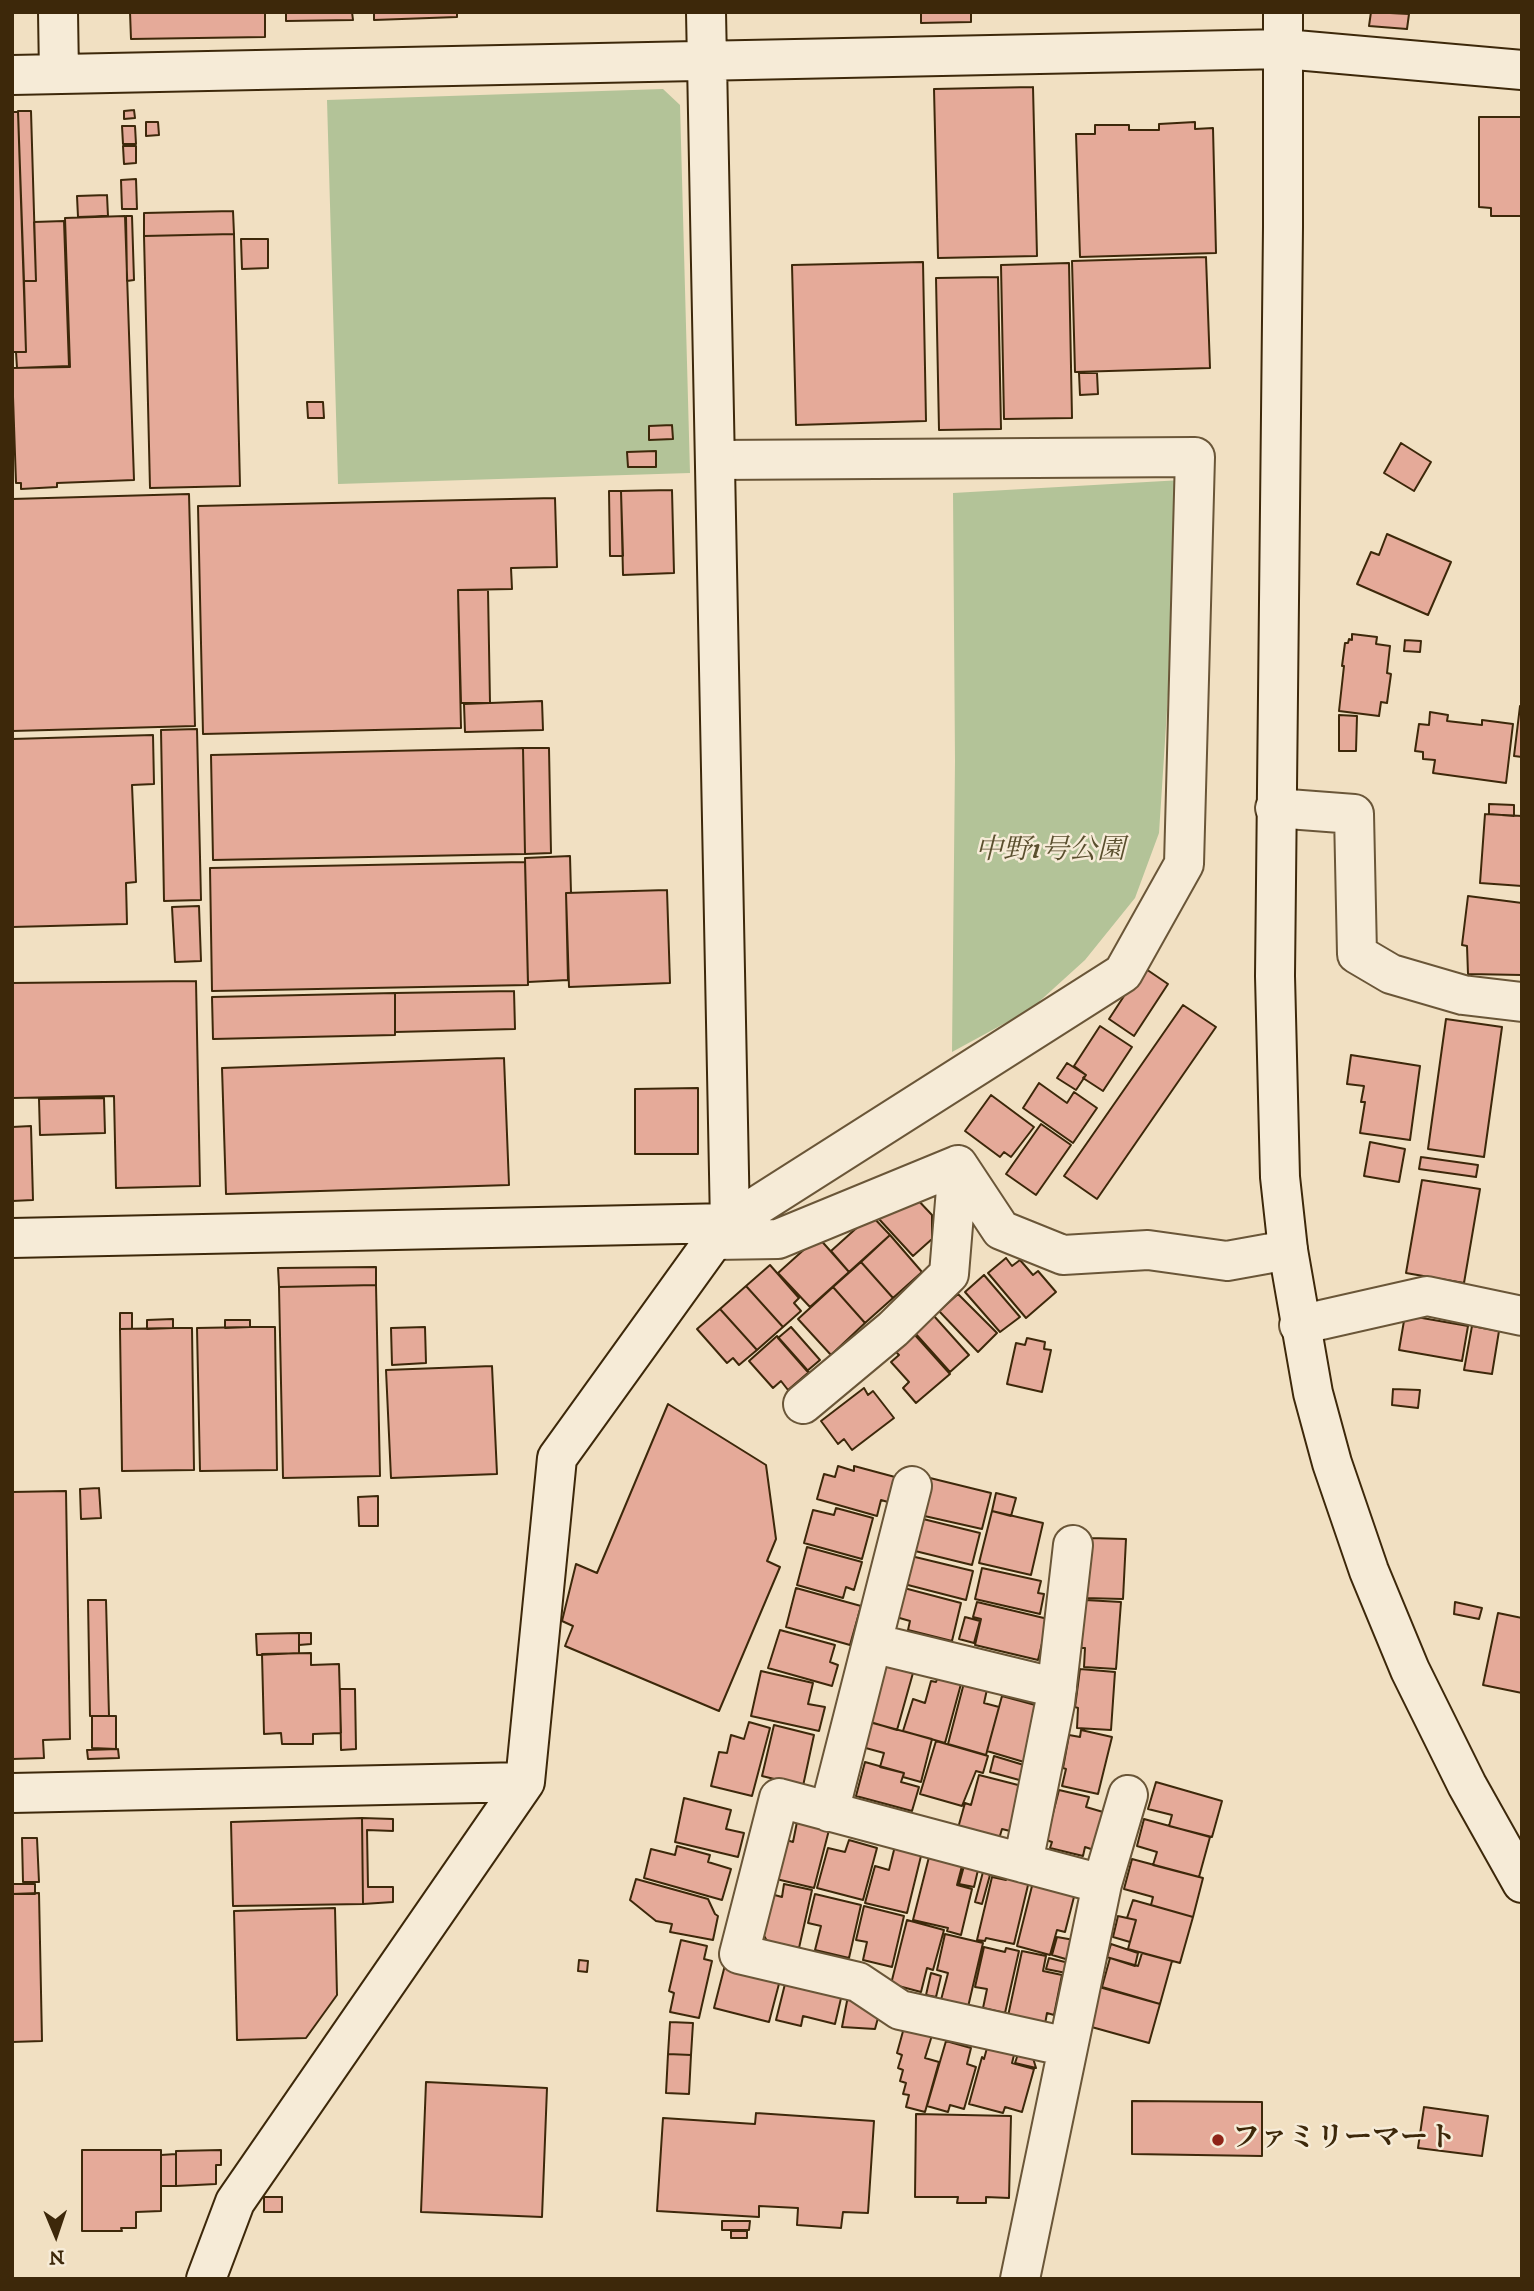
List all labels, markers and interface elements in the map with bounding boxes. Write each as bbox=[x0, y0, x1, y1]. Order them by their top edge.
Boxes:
park label: 中野1号公園 bbox=[975, 835, 1125, 869]
place label: ファミリーマート bbox=[1232, 2123, 1456, 2157]
marker: ファミリーマート bbox=[1210, 2132, 1226, 2148]
north arrow bbox=[21, 2200, 91, 2270]
text: N bbox=[49, 2245, 65, 2268]

